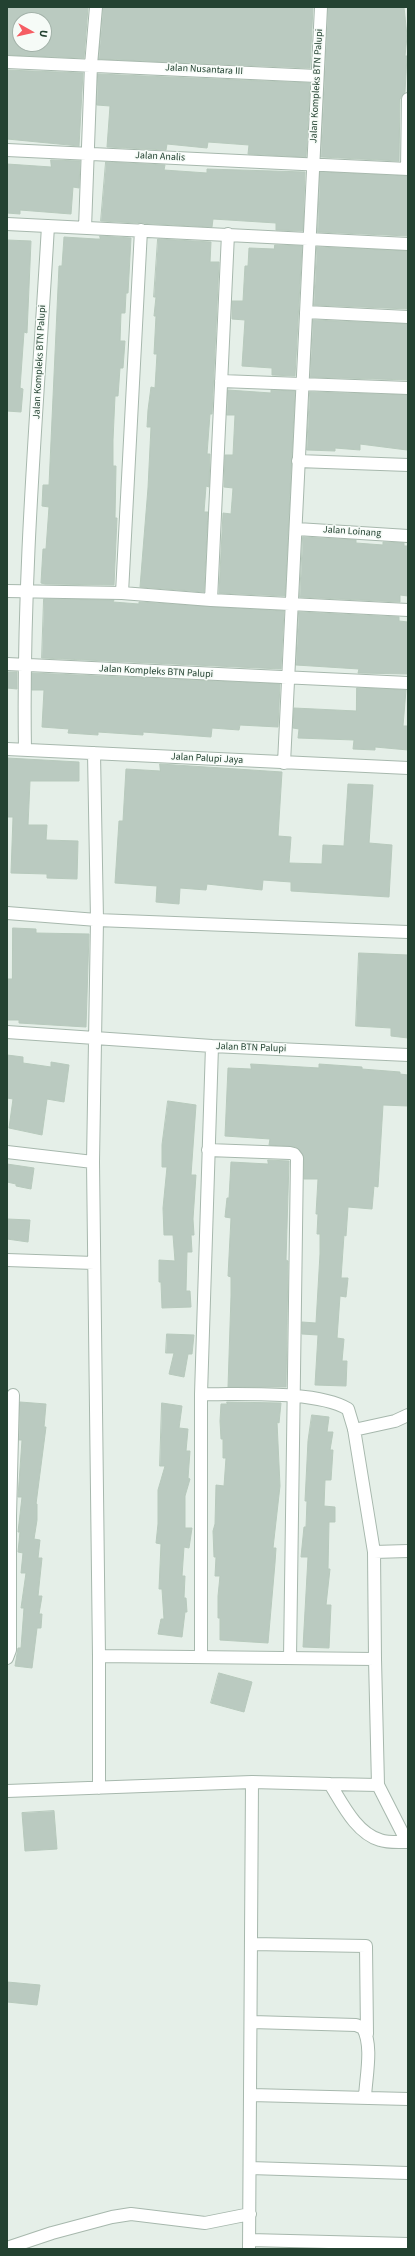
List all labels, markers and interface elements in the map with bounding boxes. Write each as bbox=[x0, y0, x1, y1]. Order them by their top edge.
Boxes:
north arrow bbox=[12, 12, 52, 52]
text: U bbox=[35, 29, 51, 38]
street label: Jalan Kompleks BTN Palupi bbox=[308, 29, 326, 143]
street label: Jalan Nusantara III bbox=[165, 62, 243, 78]
street label: Jalan Analis bbox=[135, 150, 185, 164]
street label: Jalan Kompleks BTN Palupi bbox=[31, 305, 49, 419]
street label: Jalan Loinang bbox=[322, 524, 382, 540]
street label: Jalan Kompleks BTN Palupi bbox=[99, 663, 213, 681]
street label: Jalan Palupi Jaya bbox=[170, 751, 244, 767]
street label: Jalan BTN Palupi bbox=[215, 1041, 287, 1055]

